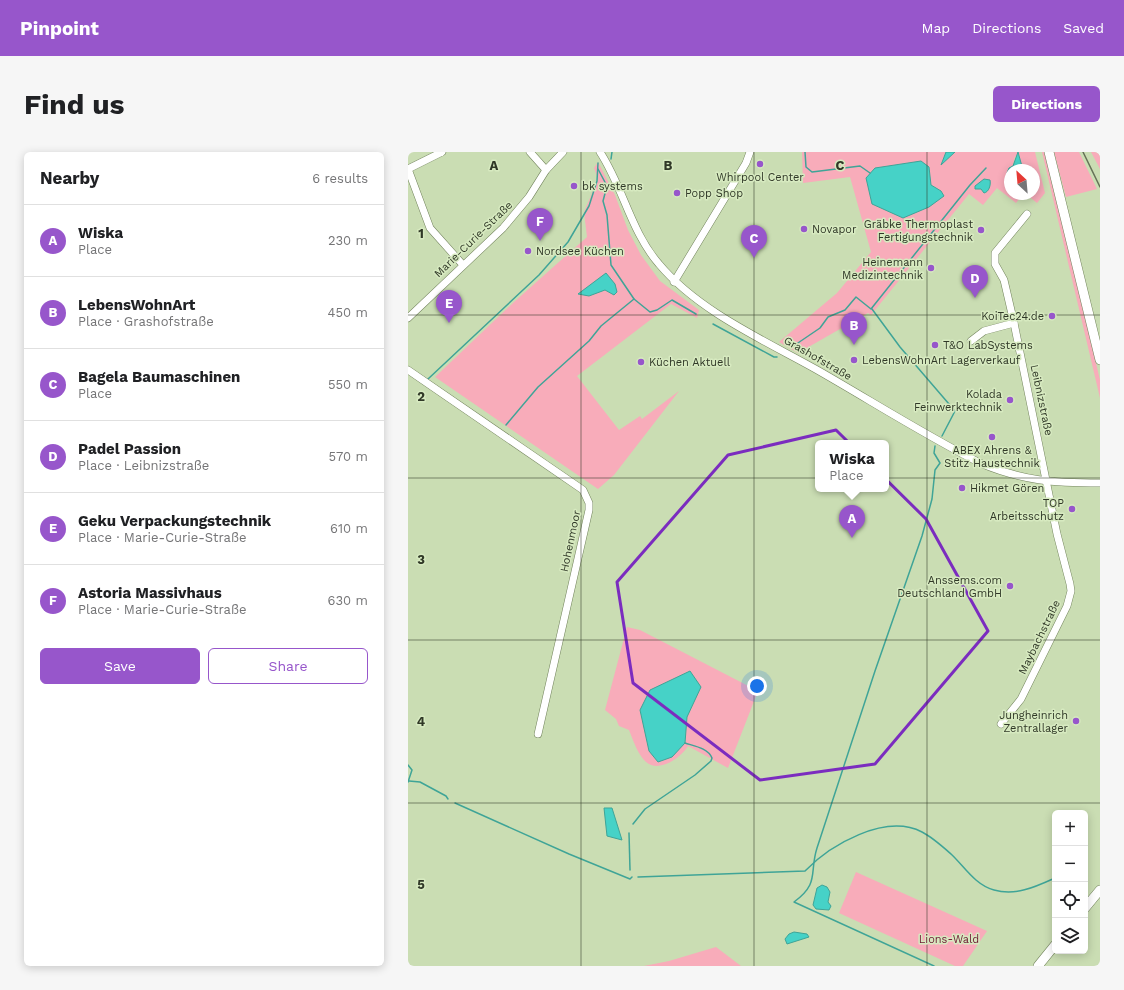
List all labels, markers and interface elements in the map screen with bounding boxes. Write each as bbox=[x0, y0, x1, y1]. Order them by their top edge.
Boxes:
text: Pinpoint bbox=[20, 17, 99, 40]
text: Map bbox=[922, 20, 950, 36]
text: Directions bbox=[972, 20, 1041, 36]
text: Saved bbox=[1063, 20, 1104, 36]
button: Directions bbox=[993, 86, 1100, 122]
text: Find us bbox=[24, 88, 124, 121]
text: A bbox=[490, 158, 499, 173]
text: B bbox=[664, 158, 673, 173]
text: C bbox=[836, 158, 845, 173]
marker: Whirpool Center bbox=[755, 159, 765, 169]
north arrow bbox=[1004, 164, 1040, 200]
text: Nearby bbox=[40, 168, 99, 188]
text: 6 results bbox=[312, 171, 368, 186]
place label: Whirpool Center bbox=[716, 171, 804, 184]
place label: bk systems bbox=[582, 180, 643, 193]
marker: bk systems bbox=[569, 181, 579, 191]
place label: Popp Shop bbox=[685, 187, 743, 200]
marker: Popp Shop bbox=[672, 188, 682, 198]
street label: Marie-Curie-Straße bbox=[432, 199, 515, 280]
pin: F bbox=[527, 208, 553, 241]
place label: Gräbke Thermoplast Fertigungstechnik bbox=[864, 218, 973, 244]
place label: Novapor bbox=[812, 223, 857, 236]
text: Wiska bbox=[78, 224, 123, 242]
marker: Novapor bbox=[799, 224, 809, 234]
pin: C bbox=[741, 225, 767, 258]
marker: Gräbke Thermoplast Fertigungstechnik bbox=[976, 225, 986, 235]
text: 1 bbox=[418, 226, 424, 241]
text: A bbox=[49, 233, 57, 248]
text: 230 m bbox=[328, 233, 368, 248]
text: Place bbox=[78, 242, 112, 257]
place label: Nordsee Küchen bbox=[536, 245, 624, 258]
marker: Nordsee Küchen bbox=[523, 246, 533, 256]
place label: Heinemann Medizintechnik bbox=[842, 256, 923, 282]
marker: Heinemann Medizintechnik bbox=[926, 263, 936, 273]
pin: D bbox=[962, 265, 988, 298]
pin: E bbox=[436, 290, 462, 323]
text: LebensWohnArt bbox=[78, 296, 195, 314]
text: B bbox=[49, 305, 57, 320]
text: 450 m bbox=[328, 305, 368, 320]
place label: KoiTec24.de bbox=[981, 310, 1044, 323]
marker: KoiTec24.de bbox=[1047, 311, 1057, 321]
pin: B bbox=[841, 312, 867, 345]
text: Place · Grashofstraße bbox=[78, 314, 214, 329]
street label: Grashofstraße bbox=[782, 334, 854, 383]
place label: T&O LabSystems bbox=[943, 339, 1033, 352]
marker: T&O LabSystems bbox=[930, 340, 940, 350]
place label: LebensWohnArt Lagerverkauf bbox=[862, 354, 1021, 367]
marker: LebensWohnArt Lagerverkauf bbox=[849, 355, 859, 365]
place label: Küchen Aktuell bbox=[649, 356, 731, 369]
marker: Küchen Aktuell bbox=[636, 357, 646, 367]
street label: Leibnizstraße bbox=[1028, 363, 1055, 437]
text: Bagela Baumaschinen bbox=[78, 368, 240, 386]
text: C bbox=[49, 377, 57, 392]
text: 550 m bbox=[328, 377, 368, 392]
text: Place bbox=[78, 386, 112, 401]
place label: Kolada Feinwerktechnik bbox=[914, 388, 1002, 414]
text: 2 bbox=[417, 389, 425, 404]
marker: Kolada Feinwerktechnik bbox=[1005, 395, 1015, 405]
marker: ABEX Ahrens & Stitz Haustechnik bbox=[987, 432, 997, 442]
text: Padel Passion bbox=[78, 440, 181, 458]
popup bbox=[815, 440, 889, 492]
place label: ABEX Ahrens & Stitz Haustechnik bbox=[944, 444, 1040, 470]
text: D bbox=[48, 449, 58, 464]
text: 570 m bbox=[328, 449, 368, 464]
text: Wiska bbox=[829, 450, 875, 468]
text: Place · Leibnizstraße bbox=[78, 458, 209, 473]
text: Place bbox=[829, 468, 863, 483]
place label: Hikmet Gören bbox=[970, 482, 1044, 495]
marker: Hikmet Gören bbox=[957, 483, 967, 493]
place label: TOP Arbeitsschutz bbox=[990, 497, 1064, 523]
marker: TOP Arbeitsschutz bbox=[1067, 504, 1077, 514]
pin: A bbox=[839, 505, 865, 538]
street label: Hohenmoor bbox=[558, 509, 583, 573]
text: Geku Verpackungstechnik bbox=[78, 512, 271, 530]
text: E bbox=[49, 521, 57, 536]
text: 610 m bbox=[330, 521, 368, 536]
text: Place · Marie-Curie-Straße bbox=[78, 530, 246, 545]
text: 3 bbox=[417, 552, 425, 567]
place label: Anssems.com Deutschland GmbH bbox=[897, 574, 1002, 600]
marker: Anssems.com Deutschland GmbH bbox=[1005, 581, 1015, 591]
text: Astoria Massivhaus bbox=[78, 584, 222, 602]
text: F bbox=[49, 593, 57, 608]
text: 630 m bbox=[328, 593, 368, 608]
street label: Maybachstraße bbox=[1016, 598, 1063, 677]
text: Place · Marie-Curie-Straße bbox=[78, 602, 246, 617]
button: Save bbox=[40, 648, 200, 684]
button: Share bbox=[208, 648, 368, 684]
your location bbox=[747, 676, 767, 696]
place label: Jungheinrich Zentrallager bbox=[999, 709, 1069, 735]
text: 4 bbox=[417, 714, 426, 729]
marker: Jungheinrich Zentrallager bbox=[1071, 716, 1081, 726]
map controls bbox=[1052, 810, 1088, 954]
button: + bbox=[1052, 810, 1088, 846]
button: − bbox=[1052, 846, 1088, 882]
text: 5 bbox=[417, 877, 425, 892]
button: locate bbox=[1052, 882, 1088, 918]
button: layers bbox=[1052, 918, 1088, 954]
park label: Lions-Wald bbox=[919, 933, 979, 946]

